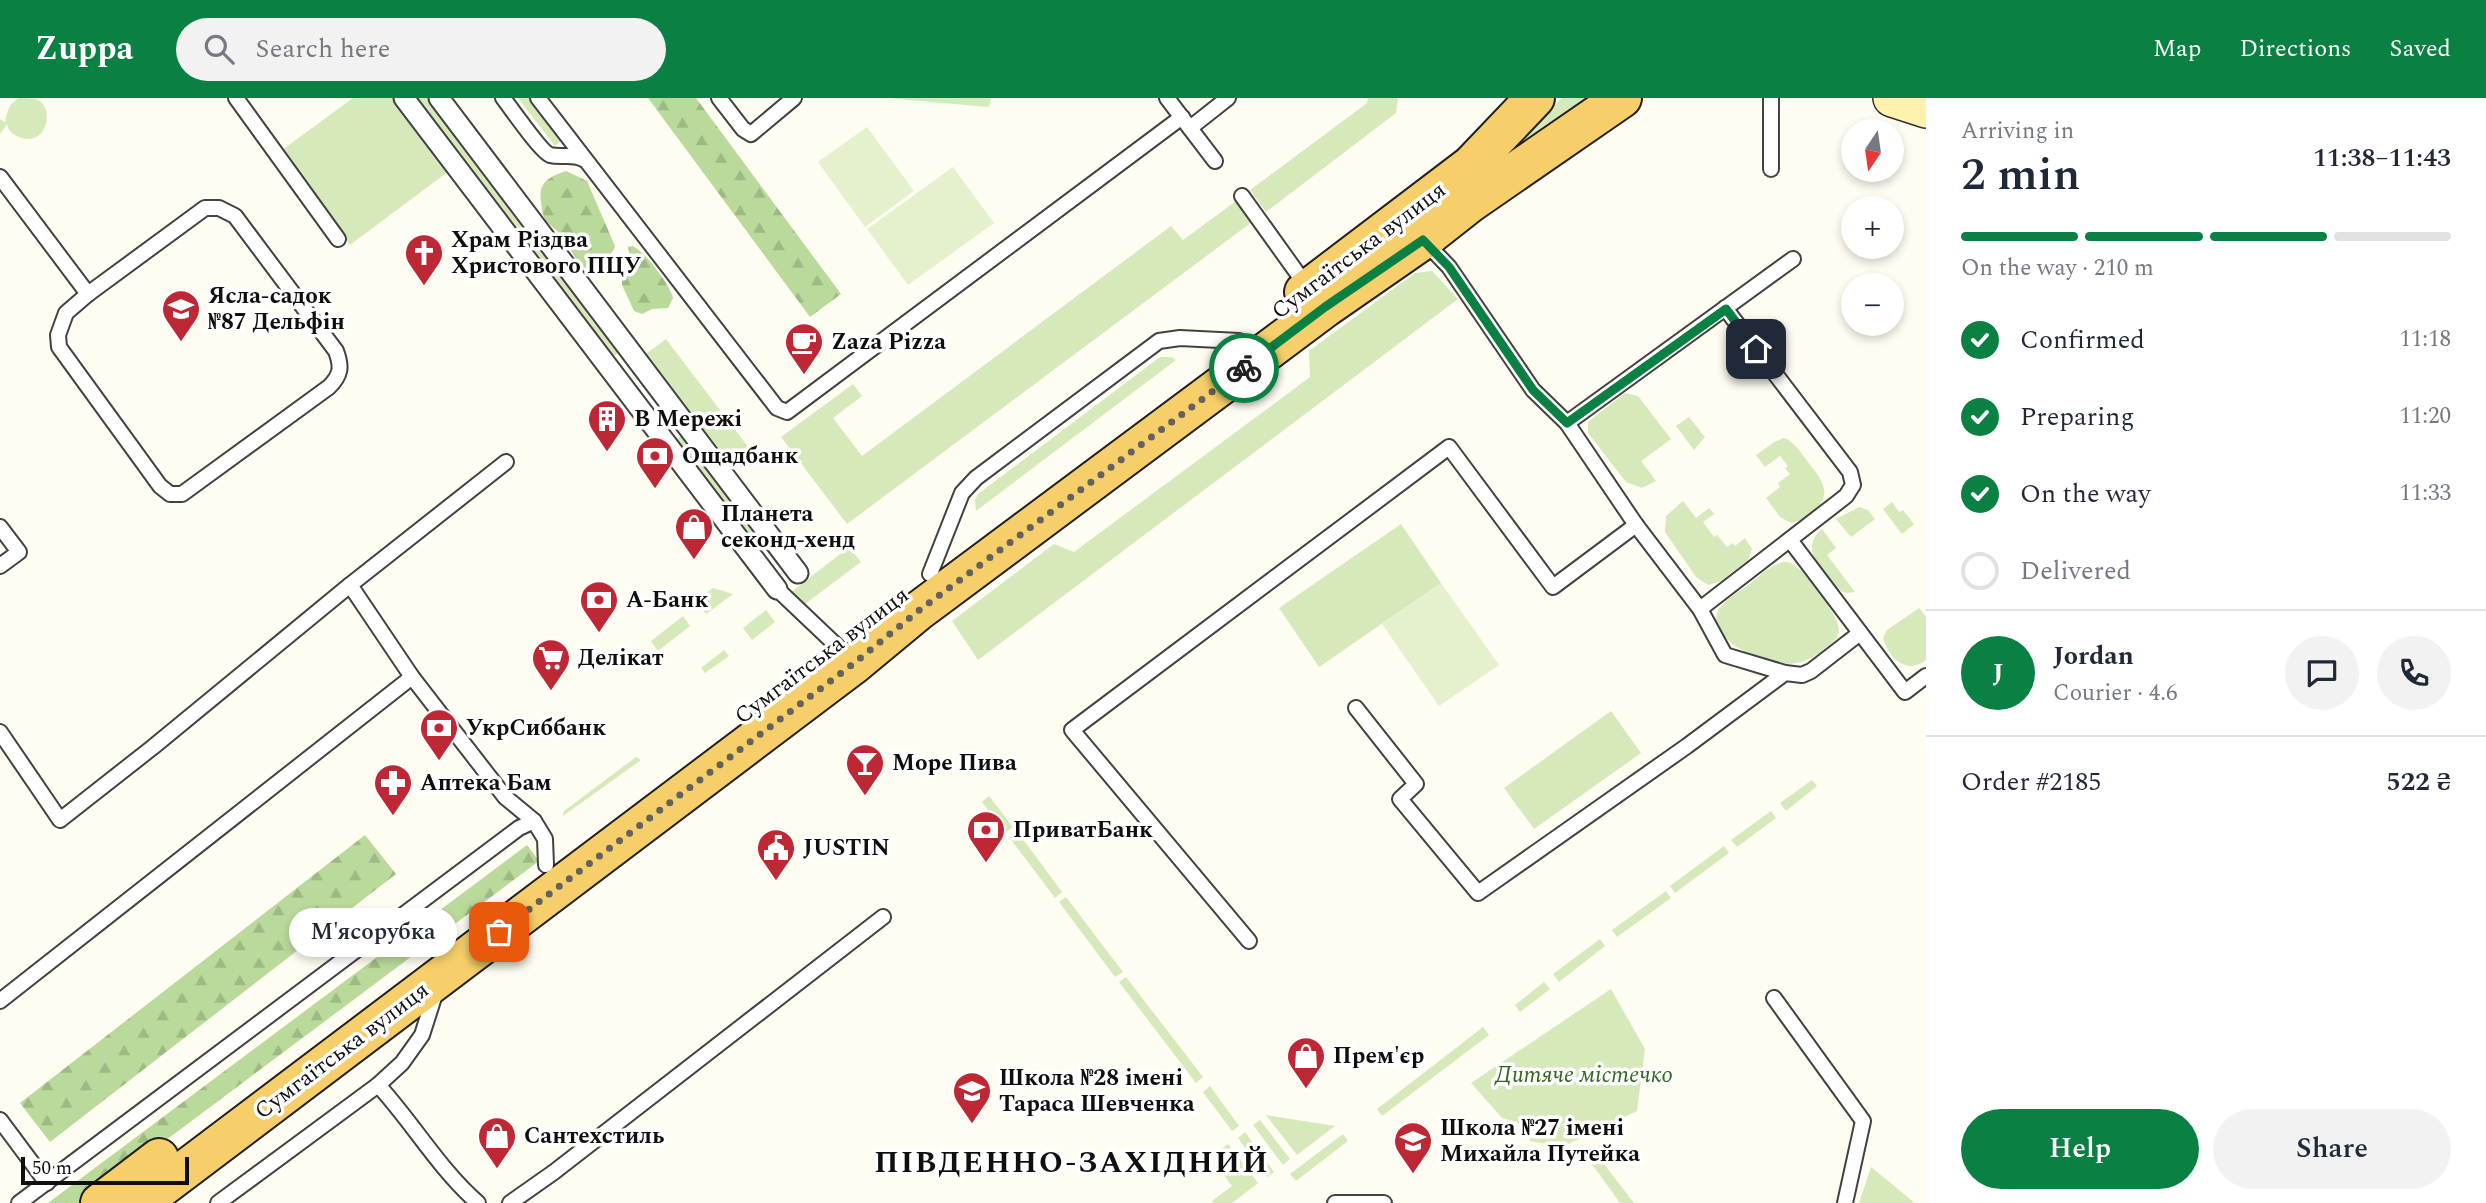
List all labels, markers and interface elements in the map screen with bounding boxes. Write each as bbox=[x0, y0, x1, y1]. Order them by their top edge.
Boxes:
search box bbox=[176, 18, 666, 81]
text: Zuppa bbox=[35, 24, 134, 74]
text: Search here bbox=[256, 29, 390, 69]
icon: search bbox=[200, 30, 238, 68]
text: Map bbox=[2153, 31, 2201, 67]
text: Directions bbox=[2239, 31, 2351, 67]
text: Saved bbox=[2389, 31, 2451, 67]
text: Arriving in bbox=[1961, 114, 2074, 149]
north arrow bbox=[1841, 119, 1904, 182]
map controls bbox=[1841, 119, 1904, 336]
text: 11:38–11:43 bbox=[2313, 138, 2451, 178]
text: 2 min bbox=[1961, 140, 2080, 210]
street label: Сумгаїтська вулиця bbox=[1264, 174, 1454, 328]
button: + bbox=[1841, 196, 1904, 259]
place label: Храм Різдва Христового ПЦУ bbox=[451, 223, 641, 284]
church icon: Храм Різдва Христового ПЦУ bbox=[403, 232, 445, 287]
text: On the way · 210 m bbox=[1961, 251, 2154, 286]
button: − bbox=[1841, 273, 1904, 336]
place label: Ясла-садок №87 Дельфін bbox=[208, 279, 345, 340]
school or university icon: Ясла-садок №87 Дельфін bbox=[160, 288, 202, 343]
pin bbox=[1726, 319, 1786, 379]
text: Confirmed bbox=[2020, 320, 2145, 360]
cafe icon: Zaza Pizza bbox=[783, 321, 825, 376]
icon: check bbox=[1961, 321, 1999, 359]
text: 11:18 bbox=[2399, 322, 2451, 357]
place label: Zaza Pizza bbox=[831, 325, 946, 360]
icon: home bbox=[1737, 330, 1775, 368]
courier bbox=[1209, 333, 1279, 403]
icon: bike bbox=[1225, 349, 1263, 387]
text: Preparing bbox=[2020, 397, 2134, 437]
building icon: В Мережі bbox=[586, 398, 628, 453]
icon: check bbox=[1961, 398, 1999, 436]
text: 11:20 bbox=[2399, 399, 2451, 434]
place label: В Мережі bbox=[634, 402, 742, 437]
bank icon: Ощадбанк bbox=[634, 435, 676, 490]
place label: Ощадбанк bbox=[682, 439, 798, 474]
text: On the way bbox=[2020, 474, 2151, 514]
icon: check bbox=[1961, 475, 1999, 513]
text: 11:33 bbox=[2399, 476, 2451, 511]
place label: Планета секонд-хенд bbox=[721, 497, 855, 558]
shop icon: Планета секонд-хенд bbox=[673, 506, 715, 561]
text: Delivered bbox=[2020, 551, 2131, 591]
bank icon: А-Банк bbox=[578, 579, 620, 634]
street label: Сумгаїтська вулиця bbox=[727, 579, 917, 733]
place label: А-Банк bbox=[626, 583, 708, 618]
text: Jordan bbox=[2053, 636, 2134, 676]
button: chat bbox=[2285, 636, 2359, 710]
button: phone bbox=[2377, 636, 2451, 710]
supermarket icon: Делікат bbox=[530, 637, 572, 692]
place label: Делікат bbox=[578, 641, 664, 676]
text: J bbox=[1992, 653, 2004, 693]
text: Courier · 4.6 bbox=[2053, 676, 2178, 711]
bank icon: УкрСиббанк bbox=[418, 707, 460, 762]
place label: УкрСиббанк bbox=[466, 711, 606, 746]
bar icon: Море Пива bbox=[844, 742, 886, 797]
place label: Море Пива bbox=[892, 746, 1017, 781]
pharmacy icon: Аптека Бам bbox=[372, 762, 414, 817]
text: Order #2185 bbox=[1961, 762, 2101, 802]
text: 522 ₴ bbox=[2386, 762, 2451, 802]
place label: Аптека Бам bbox=[420, 766, 552, 801]
bank icon: ПриватБанк bbox=[965, 809, 1007, 864]
place label: ПриватБанк bbox=[1013, 813, 1153, 848]
public building icon: JUSTIN bbox=[755, 827, 797, 882]
place label: JUSTIN bbox=[803, 831, 890, 866]
pin bbox=[469, 902, 529, 962]
callout: М'ясорубка bbox=[289, 908, 457, 956]
icon: bag bbox=[480, 913, 518, 951]
text: М'ясорубка bbox=[310, 915, 436, 950]
street label: Сумгаїтська вулиця bbox=[247, 974, 437, 1128]
shop icon: Прем'єр bbox=[1285, 1035, 1327, 1090]
place label: Прем'єр bbox=[1333, 1039, 1424, 1074]
park label: Дитяче містечко bbox=[1494, 1058, 1673, 1093]
place label: Школа №28 імені Тараса Шевченка bbox=[999, 1061, 1195, 1122]
school or university icon: Школа №28 імені Тараса Шевченка bbox=[951, 1070, 993, 1125]
button: Help bbox=[1961, 1109, 2199, 1189]
button: Share bbox=[2213, 1109, 2451, 1189]
place label: Школа №27 імені Михайла Путейка bbox=[1440, 1111, 1640, 1172]
shop icon: Сантехстиль bbox=[476, 1115, 518, 1170]
place label: Сантехстиль bbox=[524, 1119, 664, 1154]
school or university icon: Школа №27 імені Михайла Путейка bbox=[1392, 1120, 1434, 1175]
district label: ПІВДЕННО-ЗАХІДНИЙ bbox=[874, 1140, 1270, 1186]
scale bar bbox=[21, 1154, 189, 1186]
text: 50 m bbox=[32, 1154, 72, 1183]

